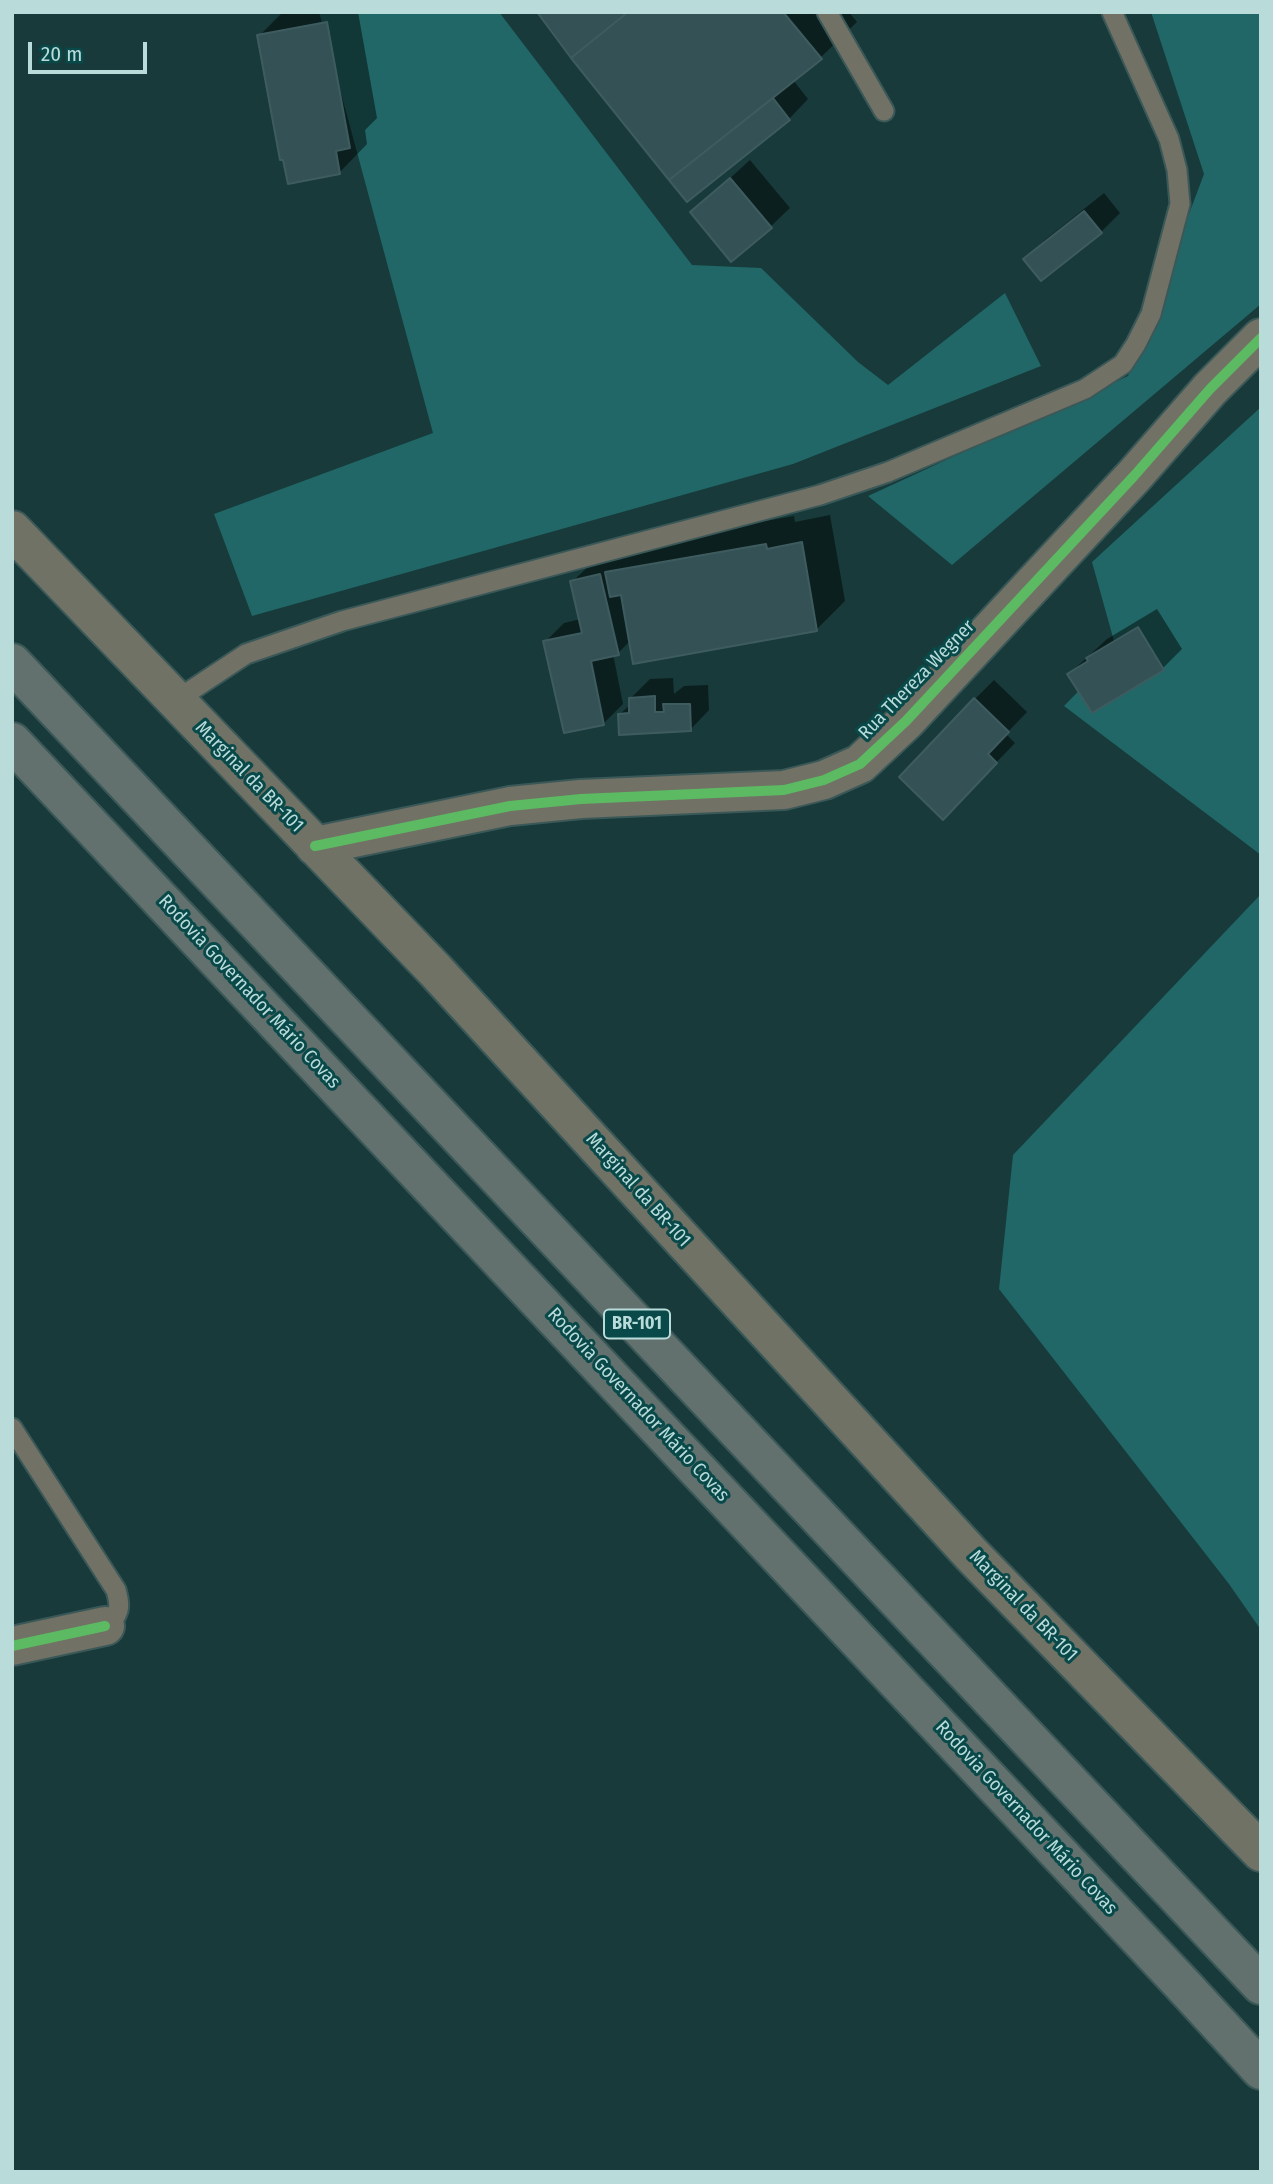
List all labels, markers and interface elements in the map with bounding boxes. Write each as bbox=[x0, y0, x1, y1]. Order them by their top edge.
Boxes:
scale bar bbox=[32, 28, 150, 72]
text: 20 m bbox=[41, 41, 82, 67]
street label: Rua Thereza Wegner bbox=[854, 616, 980, 744]
street label: Marginal da BR-101 bbox=[190, 717, 308, 837]
street label: Rodovia Governador Mário Covas bbox=[153, 890, 345, 1094]
street label: Marginal da BR-101 bbox=[581, 1128, 695, 1252]
street label: Rodovia Governador Mário Covas bbox=[542, 1303, 734, 1507]
road number: BR-101 bbox=[604, 1310, 670, 1338]
street label: Marginal da BR-101 bbox=[964, 1546, 1082, 1666]
street label: Rodovia Governador Mário Covas bbox=[930, 1716, 1122, 1920]

